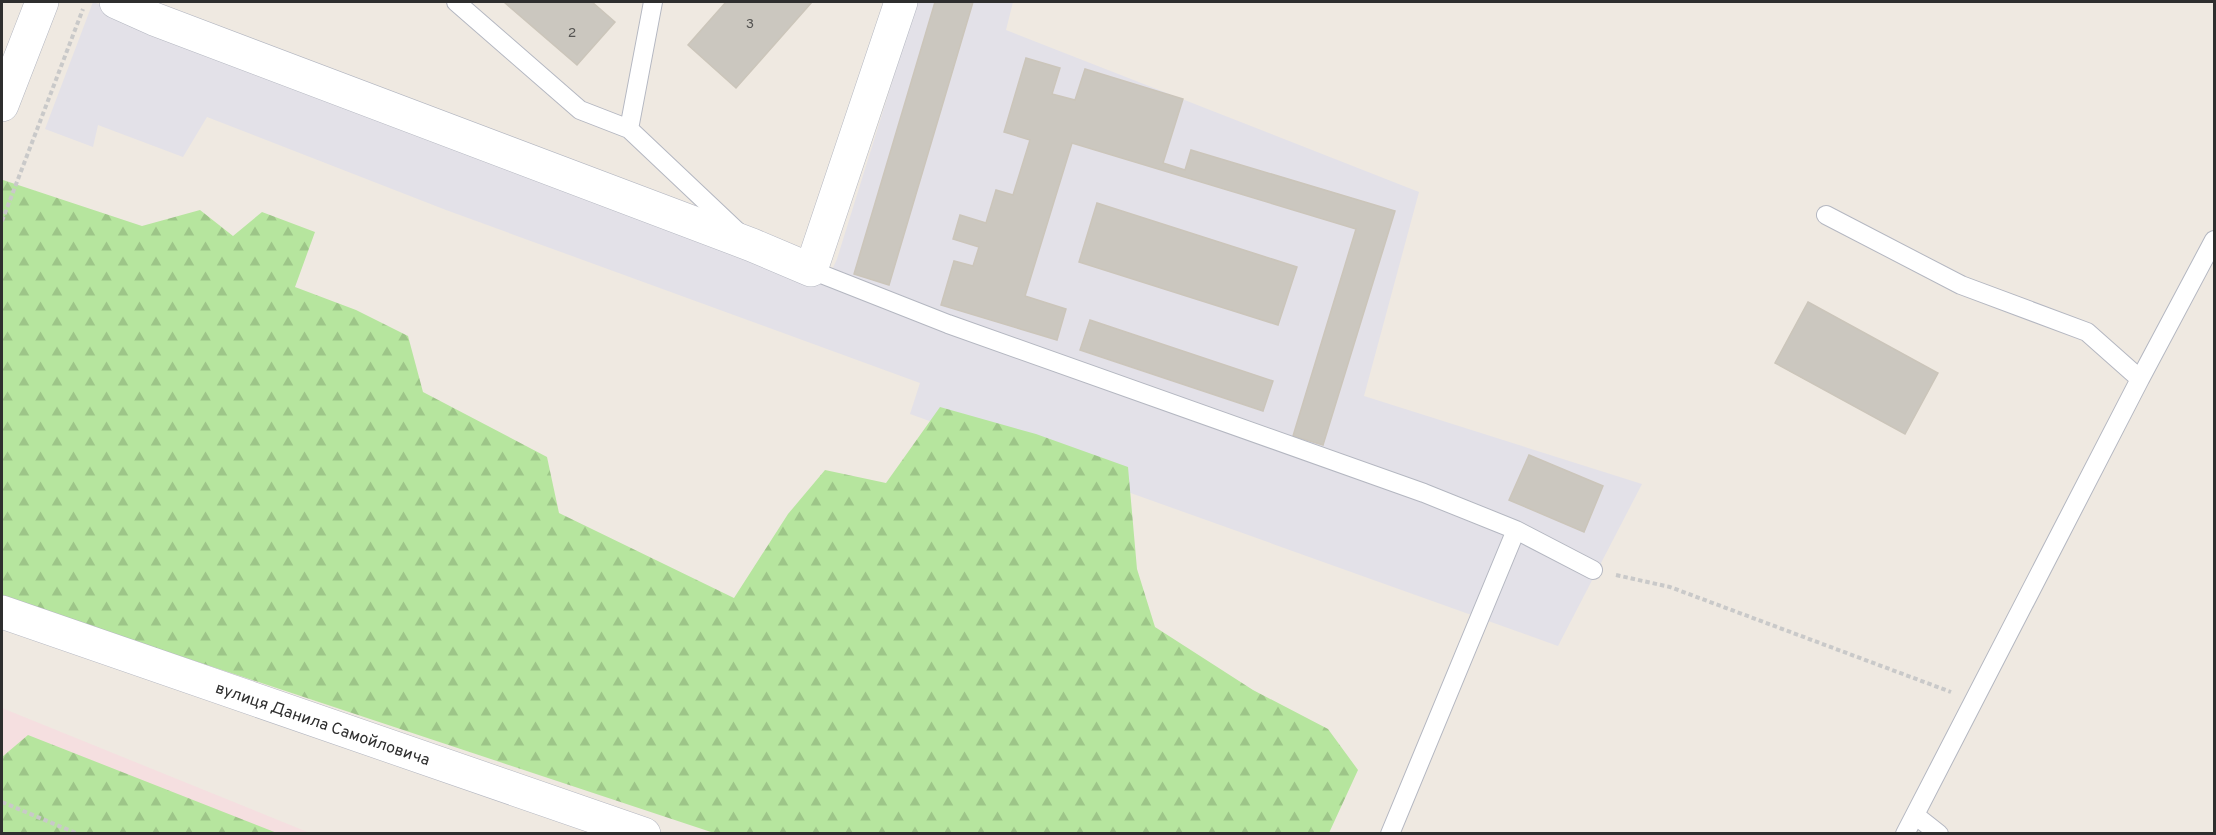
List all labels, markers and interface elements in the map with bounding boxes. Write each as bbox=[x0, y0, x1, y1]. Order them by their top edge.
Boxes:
house number: 3 bbox=[746, 16, 754, 33]
house number: 2 bbox=[568, 25, 576, 42]
street label: вулиця Данила Самойловича bbox=[212, 679, 432, 771]

